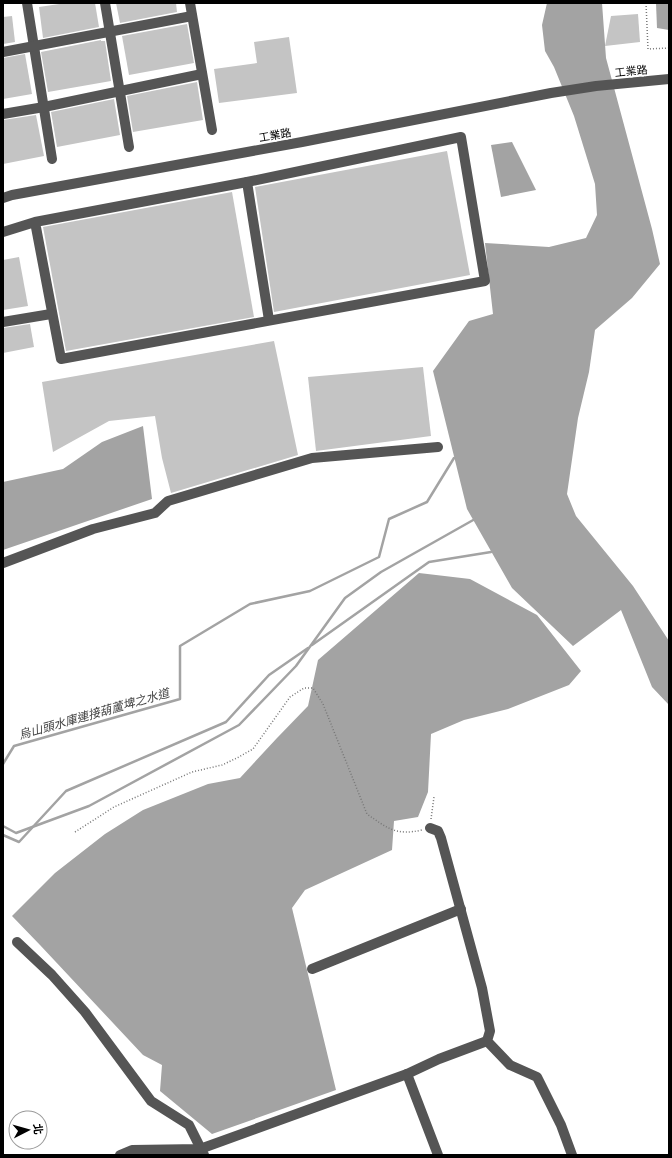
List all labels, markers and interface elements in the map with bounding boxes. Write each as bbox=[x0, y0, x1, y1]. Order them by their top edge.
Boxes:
street label: 工業路 bbox=[614, 62, 648, 80]
street label: 工業路 bbox=[258, 125, 292, 145]
water label: 烏山頭水庫連接葫蘆埤之水道 bbox=[17, 684, 173, 742]
north arrow bbox=[8, 1110, 48, 1150]
text: 北 bbox=[30, 1123, 45, 1135]

